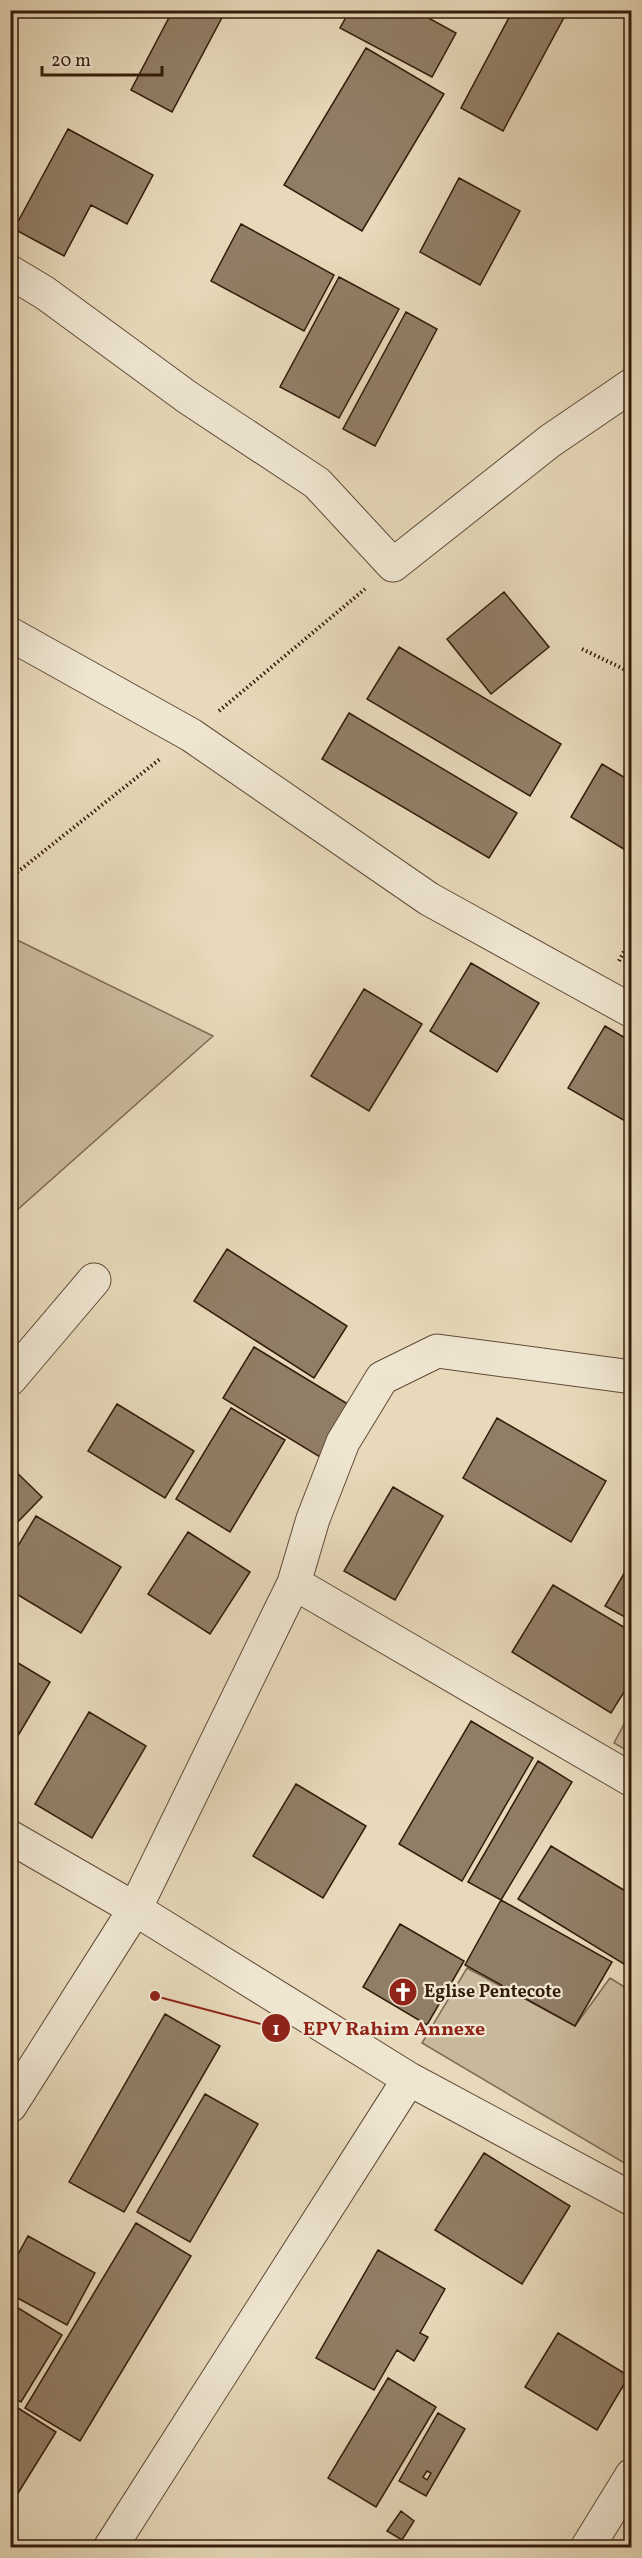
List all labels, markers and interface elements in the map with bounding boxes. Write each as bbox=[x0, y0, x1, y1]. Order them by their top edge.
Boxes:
scale bar bbox=[42, 39, 162, 77]
text: 20 m bbox=[51, 49, 91, 74]
church icon: Eglise Pentecote bbox=[387, 1976, 419, 2008]
place label: Eglise Pentecote bbox=[424, 1980, 561, 2005]
callout: EPV Rahim Annexe bbox=[261, 2009, 498, 2047]
text: EPV Rahim Annexe bbox=[303, 2016, 485, 2044]
text: 1 bbox=[272, 2018, 280, 2043]

